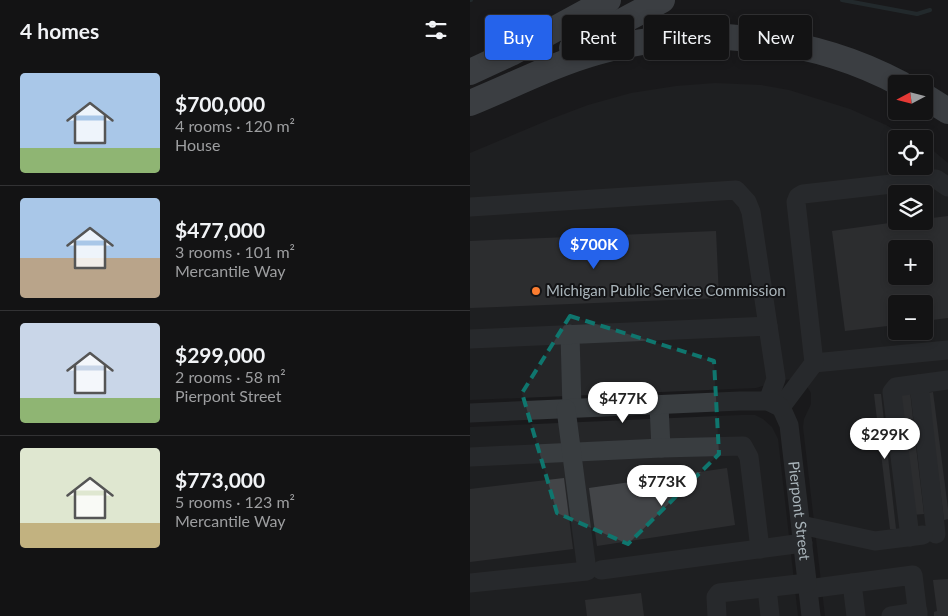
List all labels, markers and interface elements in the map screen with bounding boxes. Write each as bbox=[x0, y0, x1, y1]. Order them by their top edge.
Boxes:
chip: Buy bbox=[485, 15, 552, 60]
chip: Rent bbox=[562, 15, 634, 60]
chip: Filters bbox=[644, 15, 729, 60]
chip: New bbox=[739, 15, 812, 60]
icon: filters bbox=[422, 16, 450, 44]
text: 4 homes bbox=[20, 18, 99, 43]
north arrow bbox=[888, 75, 932, 120]
map controls bbox=[888, 75, 933, 340]
text: $700,000 bbox=[175, 91, 265, 116]
icon: home bbox=[60, 93, 120, 153]
text: 4 rooms · 120 m² bbox=[175, 116, 295, 135]
button: locate bbox=[888, 130, 933, 175]
text: House bbox=[175, 135, 220, 154]
button: layers bbox=[888, 185, 933, 230]
text: $477,000 bbox=[175, 217, 265, 242]
icon: home bbox=[60, 218, 120, 278]
pin: $700K bbox=[559, 228, 629, 270]
text: $700K bbox=[570, 234, 618, 253]
button: + bbox=[888, 240, 933, 285]
text: 3 rooms · 101 m² bbox=[175, 242, 295, 261]
text: Mercantile Way bbox=[175, 261, 286, 280]
place label: Michigan Public Service Commission bbox=[546, 281, 786, 299]
marker: Michigan Public Service Commission bbox=[530, 285, 542, 297]
button: − bbox=[888, 295, 933, 340]
text: $299,000 bbox=[175, 342, 265, 367]
icon: home bbox=[60, 343, 120, 403]
text: 2 rooms · 58 m² bbox=[175, 367, 286, 386]
pin: $477K bbox=[588, 382, 658, 424]
text: Pierpont Street bbox=[175, 386, 282, 405]
text: $477K bbox=[599, 388, 647, 407]
pin: $299K bbox=[850, 418, 920, 460]
text: $299K bbox=[861, 424, 909, 443]
street label: Pierpont Street bbox=[785, 460, 815, 562]
pin: $773K bbox=[627, 464, 697, 507]
text: $773,000 bbox=[175, 467, 265, 492]
icon: home bbox=[60, 468, 120, 528]
text: $773K bbox=[638, 471, 686, 490]
text: 5 rooms · 123 m² bbox=[175, 492, 295, 511]
text: Mercantile Way bbox=[175, 511, 286, 530]

